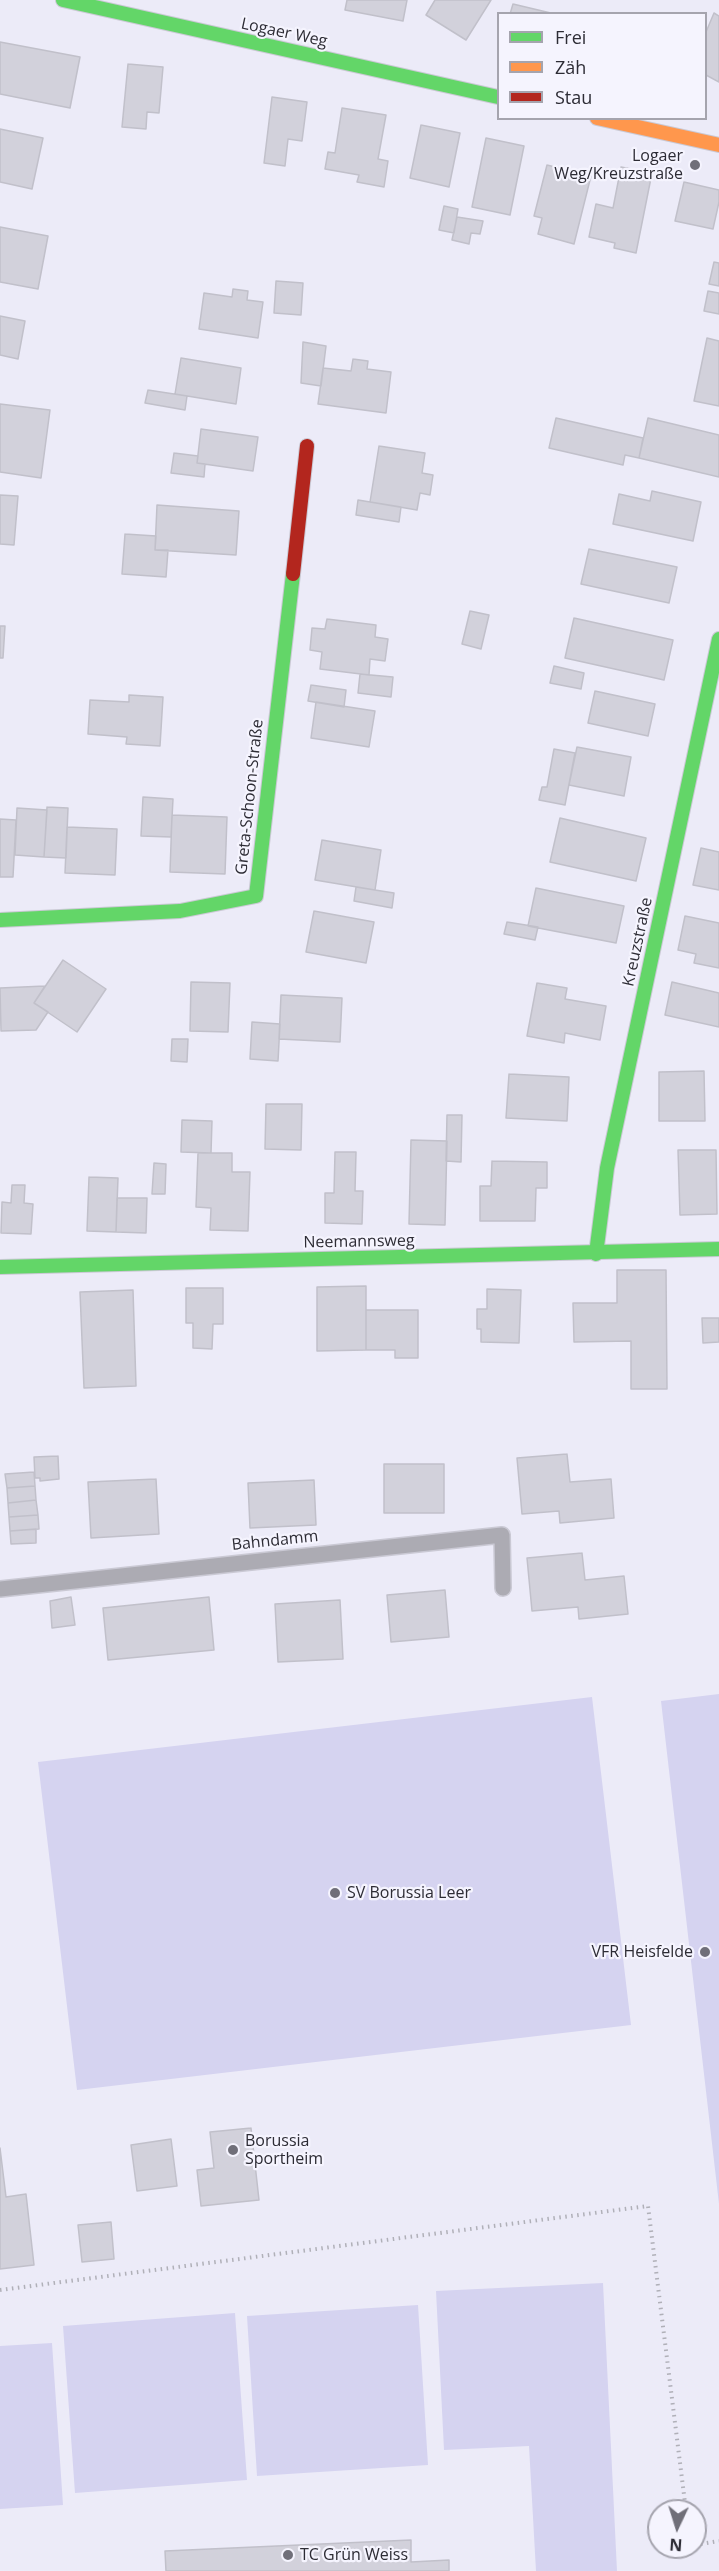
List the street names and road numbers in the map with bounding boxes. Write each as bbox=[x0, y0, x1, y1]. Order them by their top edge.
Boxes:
street label: Logaer Weg bbox=[239, 14, 329, 52]
street label: Greta-Schoon-Straße bbox=[232, 718, 268, 876]
street label: Kreuzstraße bbox=[619, 896, 657, 988]
street label: Neemannsweg bbox=[303, 1231, 415, 1253]
street label: Bahndamm bbox=[231, 1527, 319, 1555]

